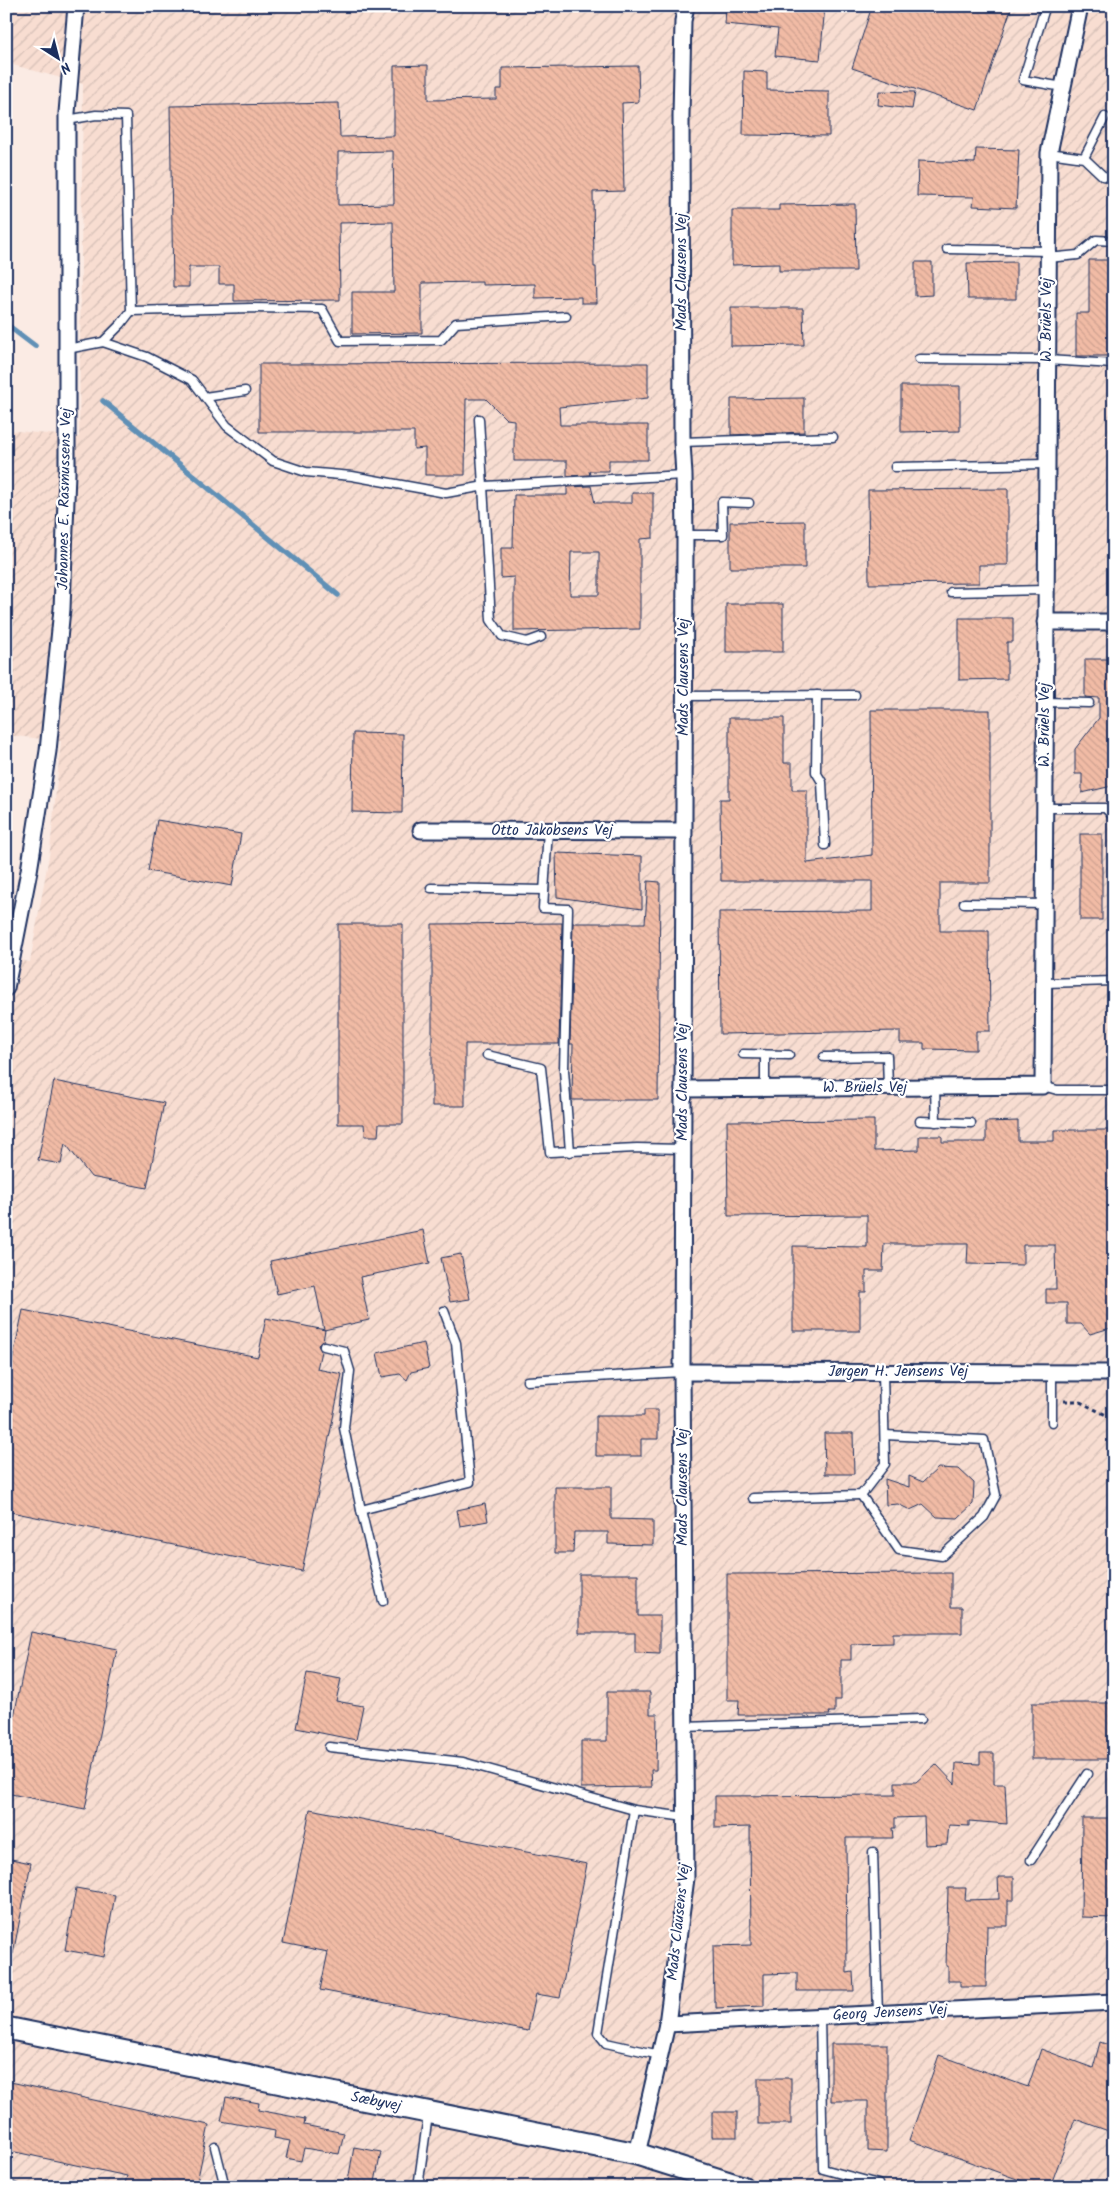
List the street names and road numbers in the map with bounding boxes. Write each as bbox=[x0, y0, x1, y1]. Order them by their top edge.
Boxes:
street label: Mads Clausens Vej bbox=[670, 212, 694, 331]
street label: W. Brüels Vej bbox=[1035, 277, 1059, 362]
street label: Johannes E. Rasmussens Vej bbox=[51, 407, 79, 590]
street label: Mads Clausens Vej bbox=[672, 617, 696, 736]
street label: W. Brüels Vej bbox=[1033, 682, 1057, 767]
street label: Otto Jakobsens Vej bbox=[491, 819, 614, 843]
street label: Mads Clausens Vej bbox=[671, 1022, 695, 1141]
street label: W. Brüels Vej bbox=[823, 1076, 908, 1100]
street label: Jørgen H. Jensens Vej bbox=[828, 1360, 969, 1384]
street label: Mads Clausens Vej bbox=[671, 1427, 695, 1546]
street label: Mads Clausens Vej bbox=[661, 1861, 697, 1982]
street label: Georg Jensens Vej bbox=[832, 1998, 949, 2028]
street label: Sæbyvej bbox=[349, 2085, 404, 2119]

